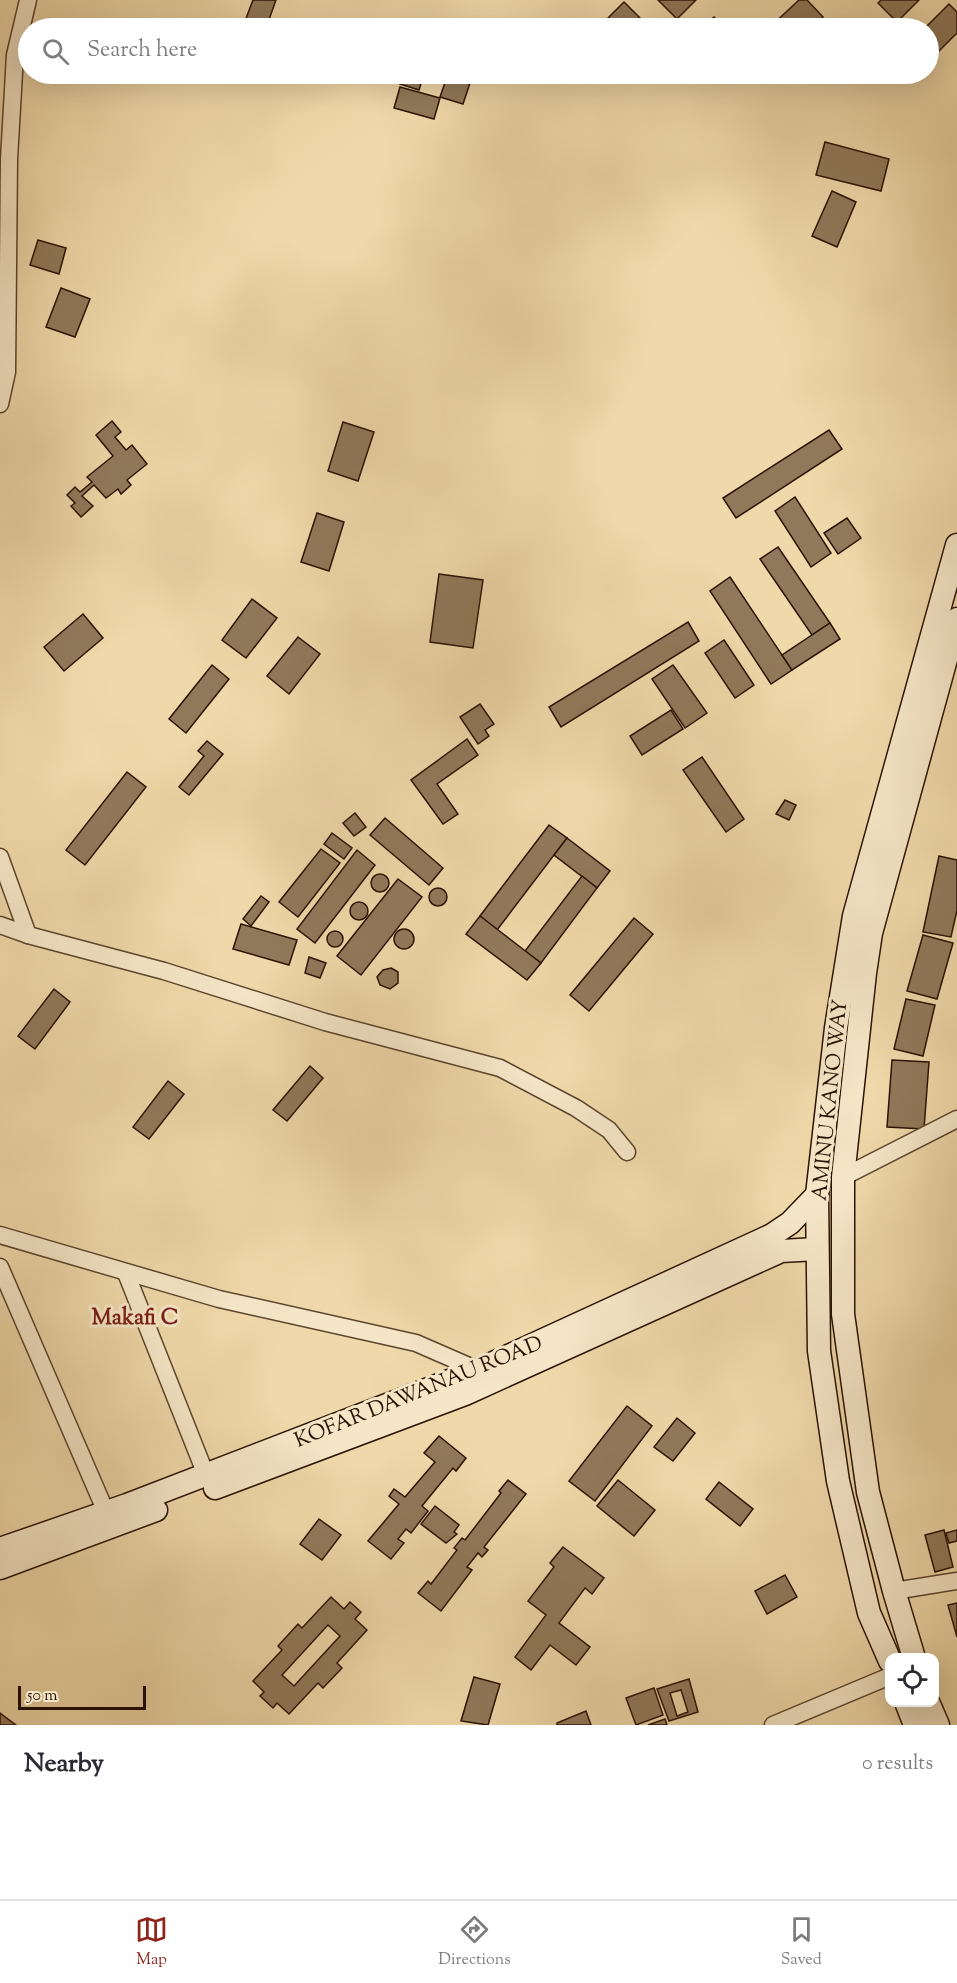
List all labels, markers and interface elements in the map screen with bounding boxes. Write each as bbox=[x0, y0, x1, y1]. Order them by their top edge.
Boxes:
search box bbox=[18, 18, 939, 84]
icon: search bbox=[39, 35, 72, 68]
text: Search here bbox=[87, 35, 197, 67]
street label: AMINU KANO WAY bbox=[805, 998, 856, 1202]
district label: Makafi C bbox=[92, 1303, 178, 1335]
street label: KOFAR DAWANAU ROAD bbox=[290, 1329, 547, 1456]
map controls bbox=[885, 1653, 939, 1707]
button: locate bbox=[885, 1653, 939, 1707]
scale bar bbox=[18, 1683, 146, 1710]
text: 50 m bbox=[27, 1685, 58, 1708]
text: Nearby bbox=[24, 1746, 104, 1783]
text: 0 results bbox=[862, 1750, 933, 1779]
tab: Map bbox=[135, 1913, 168, 1972]
tab: Directions bbox=[438, 1913, 511, 1972]
tab: Saved bbox=[781, 1913, 822, 1972]

